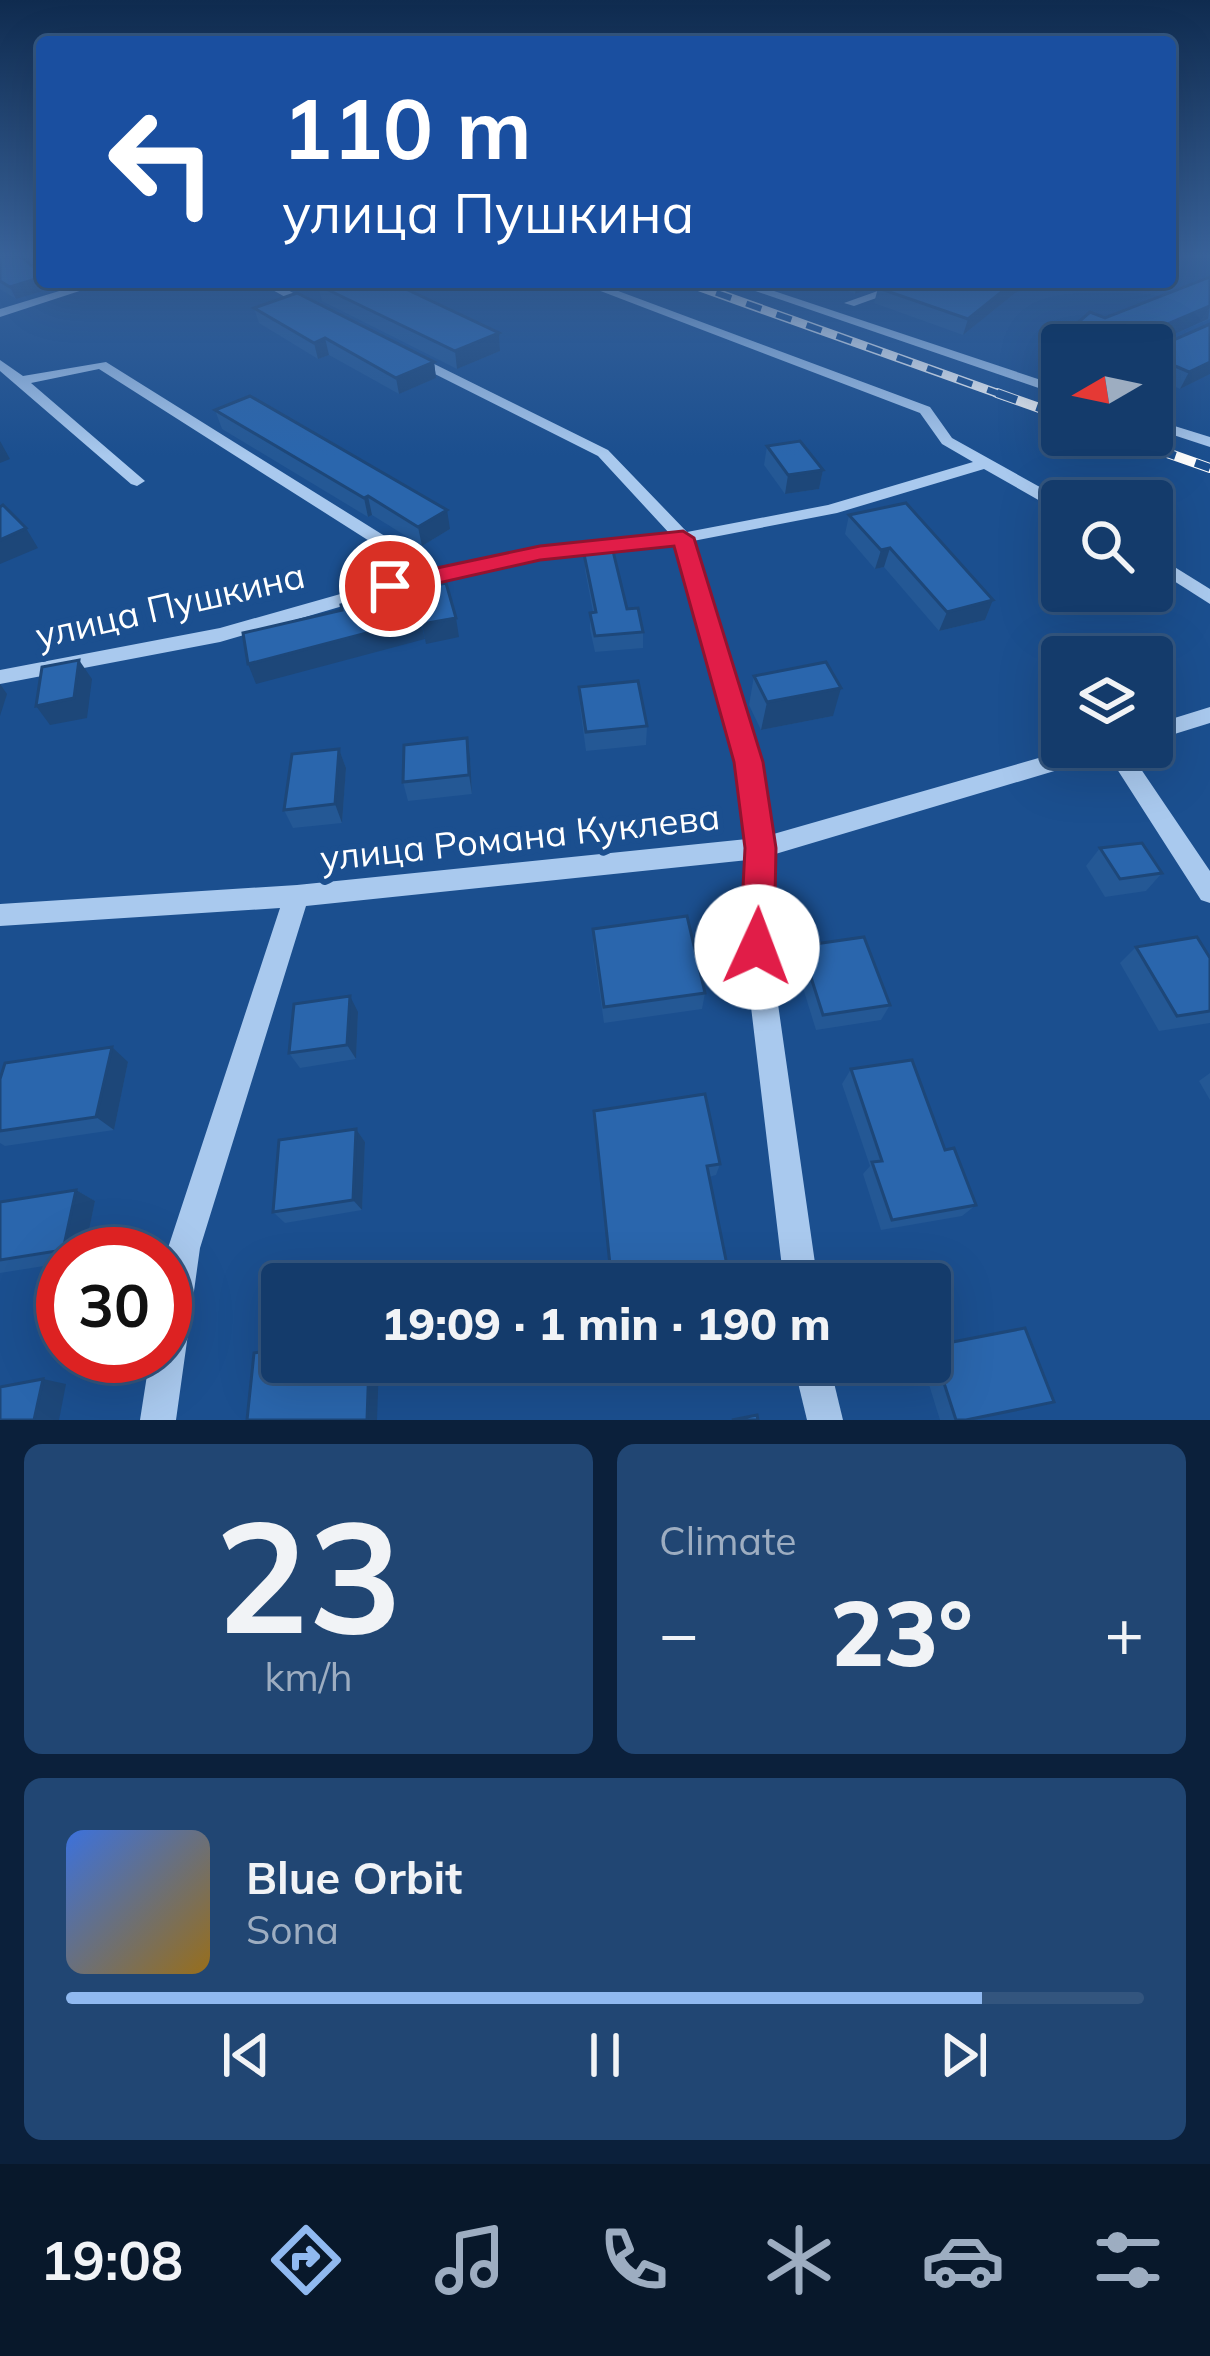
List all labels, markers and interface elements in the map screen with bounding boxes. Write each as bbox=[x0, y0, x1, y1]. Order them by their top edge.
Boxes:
text: 110 m bbox=[282, 75, 532, 180]
icon: left bbox=[84, 84, 240, 240]
text: улица Пушкина bbox=[282, 179, 695, 247]
north arrow bbox=[1041, 324, 1173, 456]
map controls bbox=[1041, 324, 1173, 768]
button: search bbox=[1041, 480, 1173, 612]
pin bbox=[339, 535, 441, 637]
street label: улица Пушкина bbox=[31, 552, 309, 657]
icon: arrive bbox=[357, 553, 423, 619]
button: layers bbox=[1041, 636, 1173, 768]
street label: улица Романа Куклева bbox=[318, 793, 722, 880]
position arrow bbox=[694, 884, 820, 1010]
speed limit sign: 30 bbox=[36, 1227, 192, 1383]
text: 19:09 · 1 min · 190 m bbox=[381, 1295, 831, 1351]
text: 23 bbox=[215, 1476, 402, 1672]
text: Climate bbox=[659, 1516, 797, 1565]
text: 23° bbox=[830, 1576, 973, 1689]
text: − bbox=[659, 1591, 699, 1674]
text: + bbox=[1104, 1591, 1144, 1674]
text: km/h bbox=[264, 1652, 353, 1701]
text: Blue Orbit bbox=[246, 1849, 462, 1905]
text: Sona bbox=[246, 1905, 339, 1954]
icon: previous bbox=[213, 2022, 279, 2088]
icon: pause bbox=[572, 2022, 638, 2088]
icon: next bbox=[931, 2022, 997, 2088]
icon: directions bbox=[264, 2218, 348, 2302]
icon: music bbox=[428, 2218, 512, 2302]
icon: phone bbox=[592, 2218, 676, 2302]
icon: climate bbox=[757, 2218, 841, 2302]
icon: car bbox=[921, 2218, 1005, 2302]
icon: filters bbox=[1086, 2218, 1170, 2302]
text: 19:08 bbox=[40, 2226, 183, 2294]

